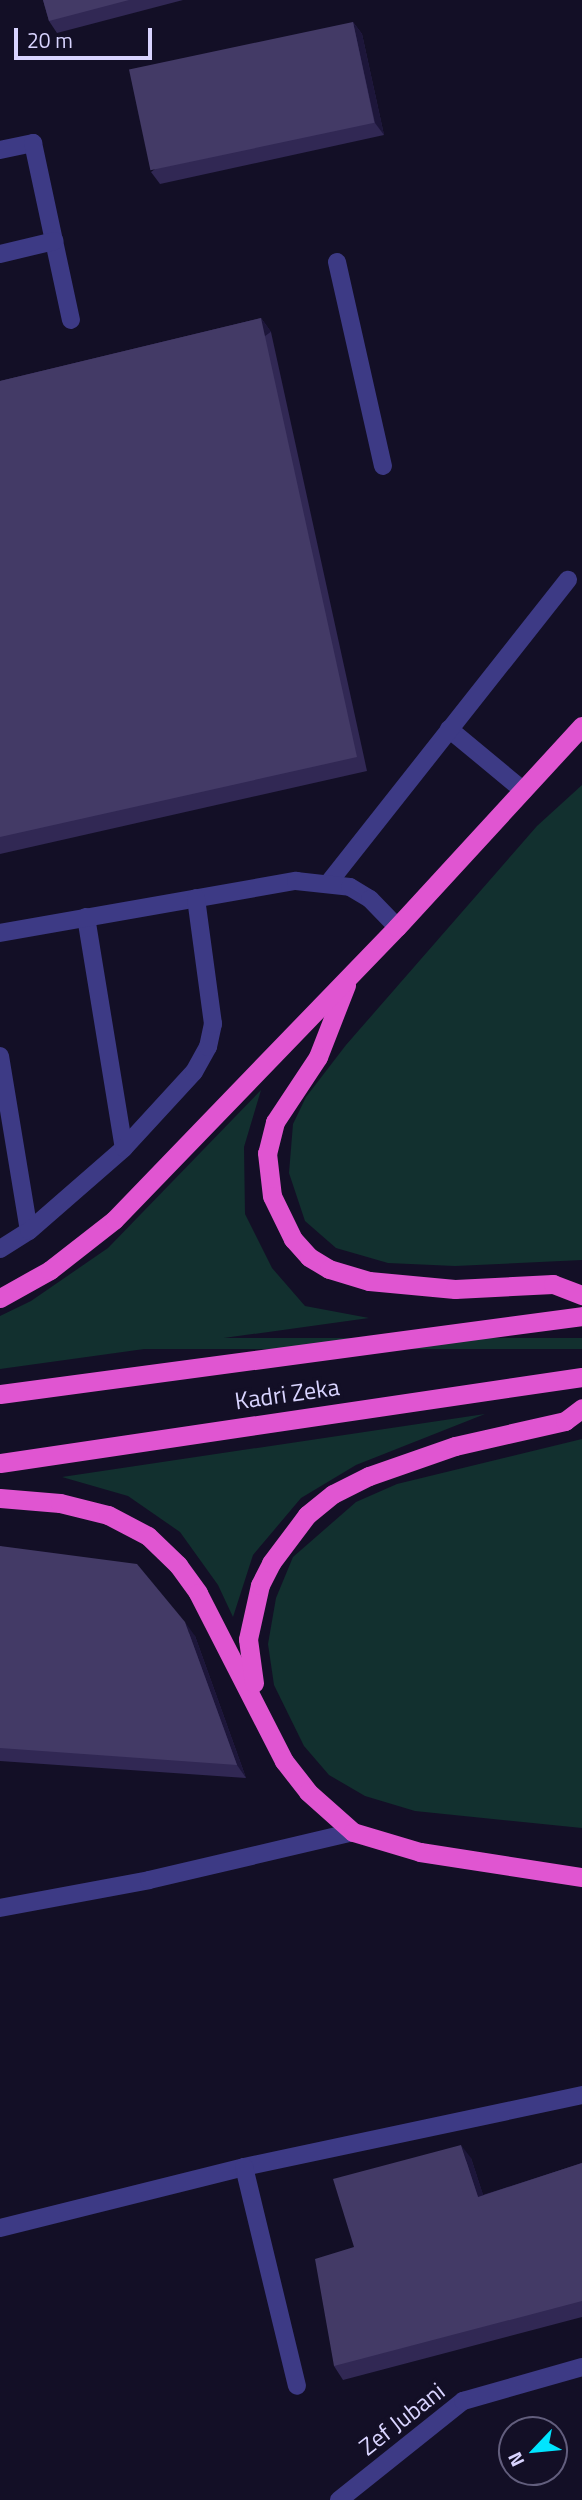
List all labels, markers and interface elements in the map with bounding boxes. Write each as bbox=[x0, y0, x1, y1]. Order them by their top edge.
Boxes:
scale bar bbox=[18, 14, 156, 58]
text: 20 m bbox=[27, 24, 73, 56]
street label: Kadri Zeka bbox=[233, 1372, 341, 1416]
street label: Zef Jubani bbox=[354, 2377, 450, 2461]
north arrow bbox=[498, 2416, 568, 2486]
text: N bbox=[500, 2447, 531, 2472]

